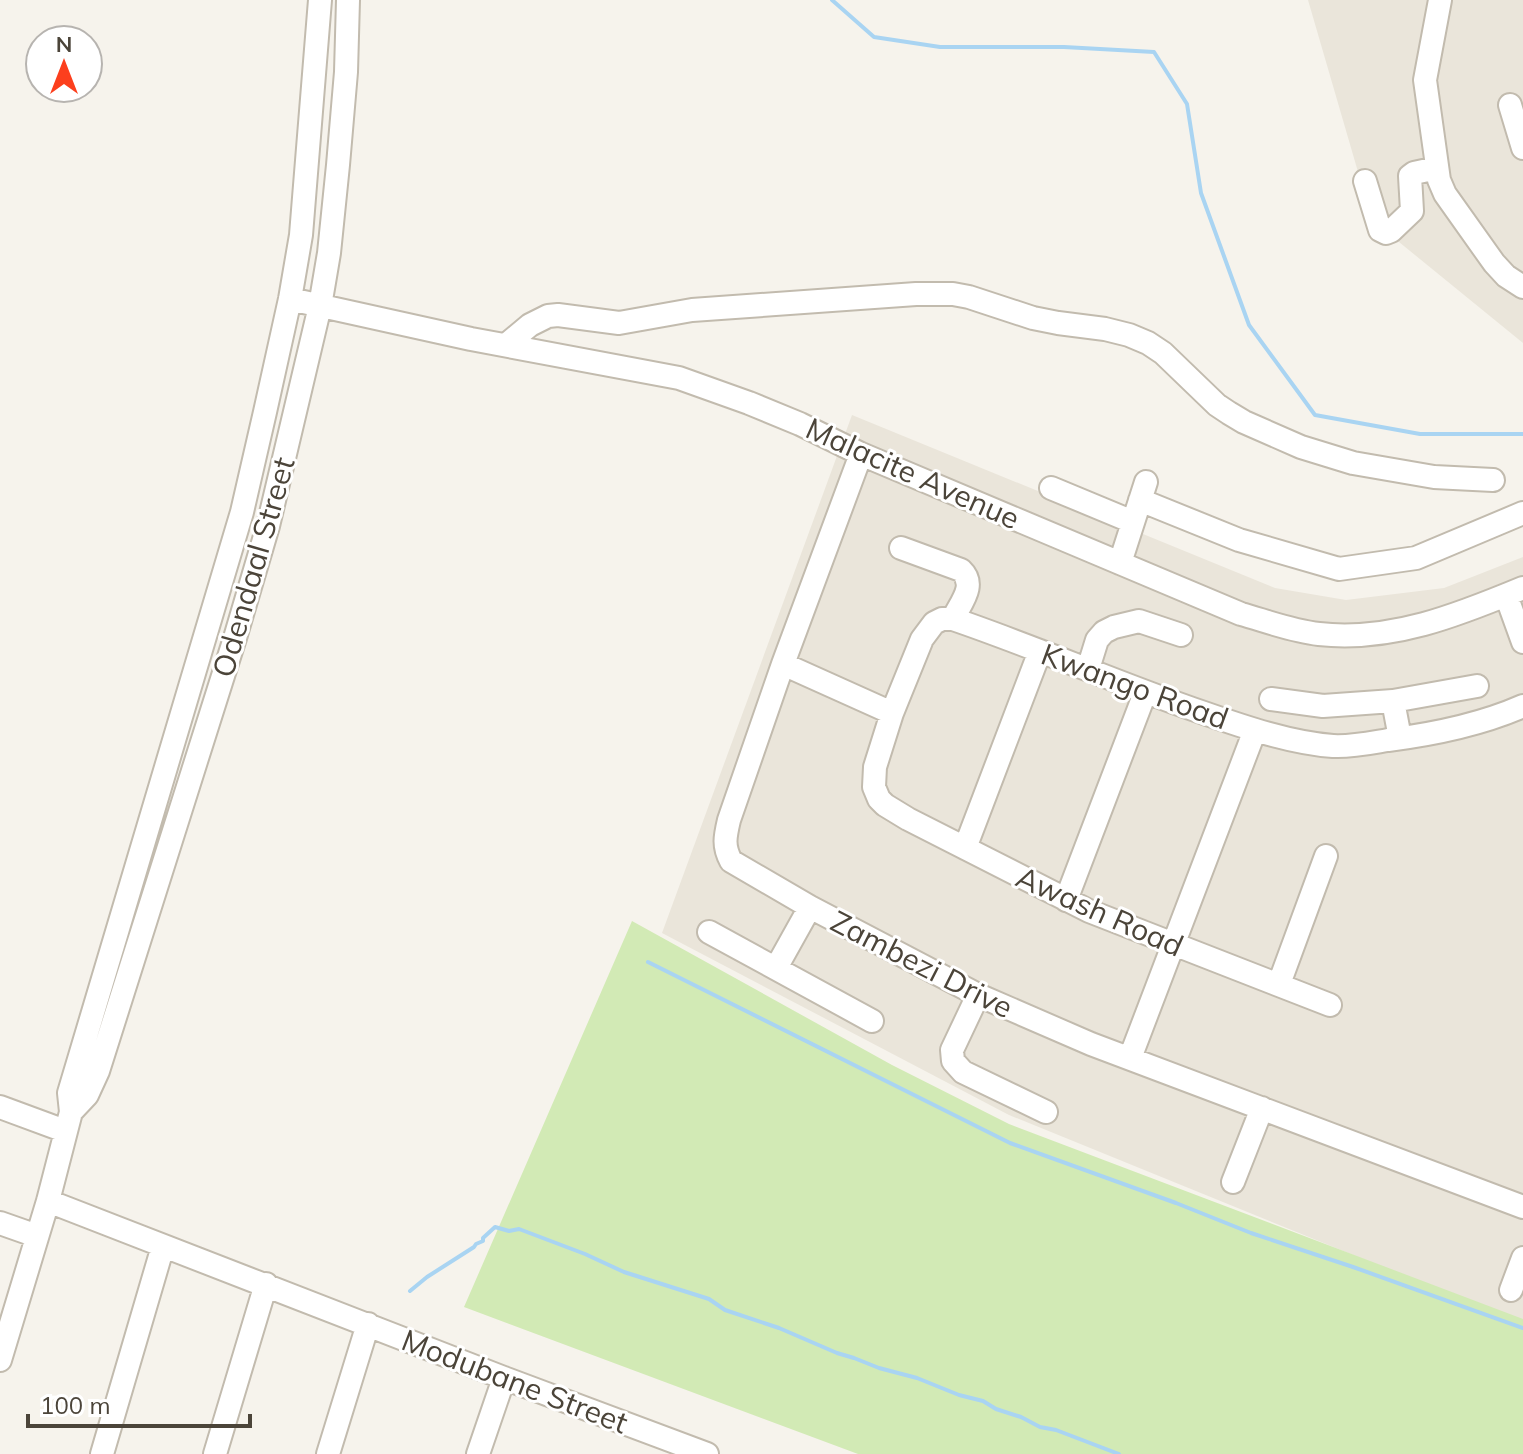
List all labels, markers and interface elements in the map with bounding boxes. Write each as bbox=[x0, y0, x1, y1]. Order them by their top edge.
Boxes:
north arrow bbox=[24, 24, 104, 104]
text: N bbox=[56, 30, 72, 58]
street label: Malacite Avenue bbox=[800, 409, 1026, 537]
street label: Odendaal Street bbox=[203, 453, 303, 681]
street label: Kwango Road bbox=[1036, 635, 1234, 737]
street label: Awash Road bbox=[1011, 857, 1189, 965]
street label: Zambezi Drive bbox=[825, 902, 1019, 1026]
street label: Modubane Street bbox=[397, 1320, 633, 1442]
scale bar bbox=[28, 1378, 250, 1428]
text: 100 m bbox=[40, 1390, 111, 1420]

